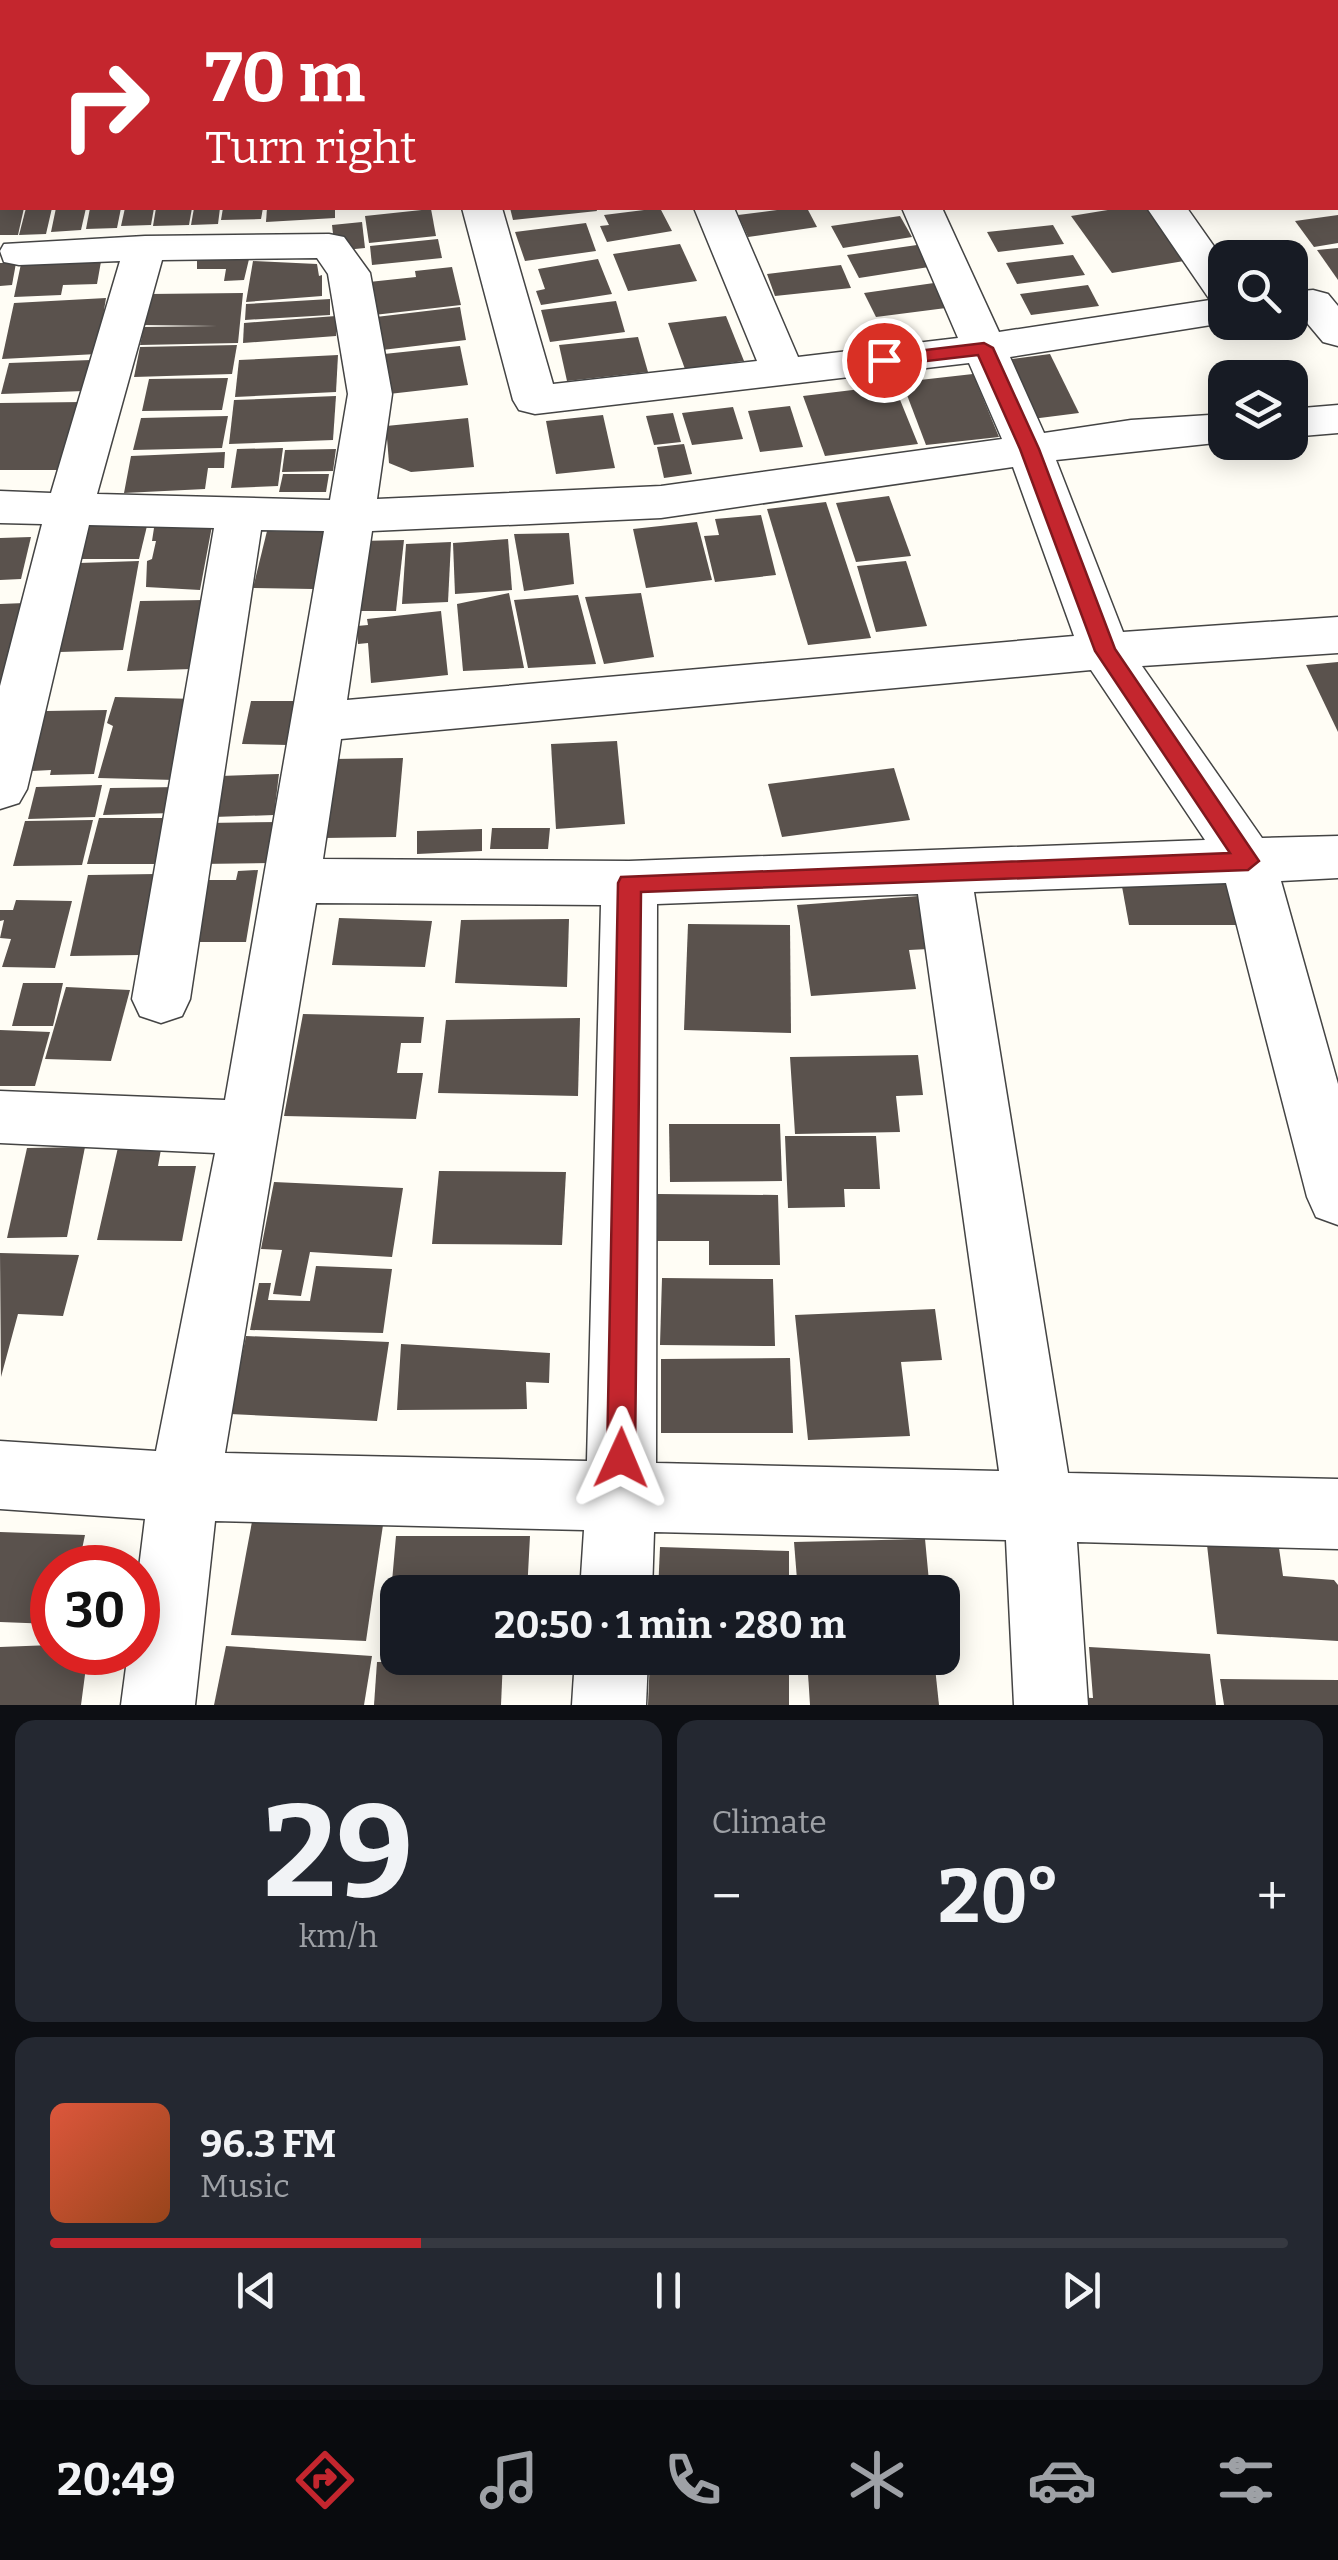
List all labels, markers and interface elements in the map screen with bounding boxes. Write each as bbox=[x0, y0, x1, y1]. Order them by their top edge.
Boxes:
text: 70 m bbox=[205, 36, 365, 120]
icon: right bbox=[40, 40, 170, 170]
text: Turn right bbox=[205, 121, 417, 175]
map controls bbox=[1208, 240, 1308, 460]
button: search bbox=[1208, 240, 1308, 340]
pin bbox=[842, 318, 927, 403]
icon: arrive bbox=[857, 333, 912, 388]
button: layers bbox=[1208, 360, 1308, 460]
position arrow bbox=[569, 1406, 673, 1510]
speed limit sign: 30 bbox=[30, 1545, 160, 1675]
text: 20:50 · 1 min · 280 m bbox=[494, 1602, 846, 1648]
text: 29 bbox=[263, 1774, 413, 1930]
text: Climate bbox=[712, 1803, 827, 1841]
text: 20° bbox=[938, 1852, 1060, 1942]
text: − bbox=[712, 1864, 742, 1930]
text: + bbox=[1257, 1864, 1288, 1930]
text: km/h bbox=[299, 1917, 378, 1955]
text: 96.3 FM bbox=[200, 2121, 336, 2167]
text: Music bbox=[200, 2167, 290, 2205]
icon: previous bbox=[229, 2263, 284, 2318]
icon: pause bbox=[641, 2263, 696, 2318]
icon: next bbox=[1054, 2263, 1109, 2318]
icon: directions bbox=[290, 2445, 360, 2515]
icon: music bbox=[474, 2445, 544, 2515]
icon: phone bbox=[658, 2445, 728, 2515]
icon: climate bbox=[842, 2445, 912, 2515]
icon: car bbox=[1027, 2445, 1097, 2515]
icon: filters bbox=[1211, 2445, 1281, 2515]
text: 20:49 bbox=[57, 2453, 176, 2507]

